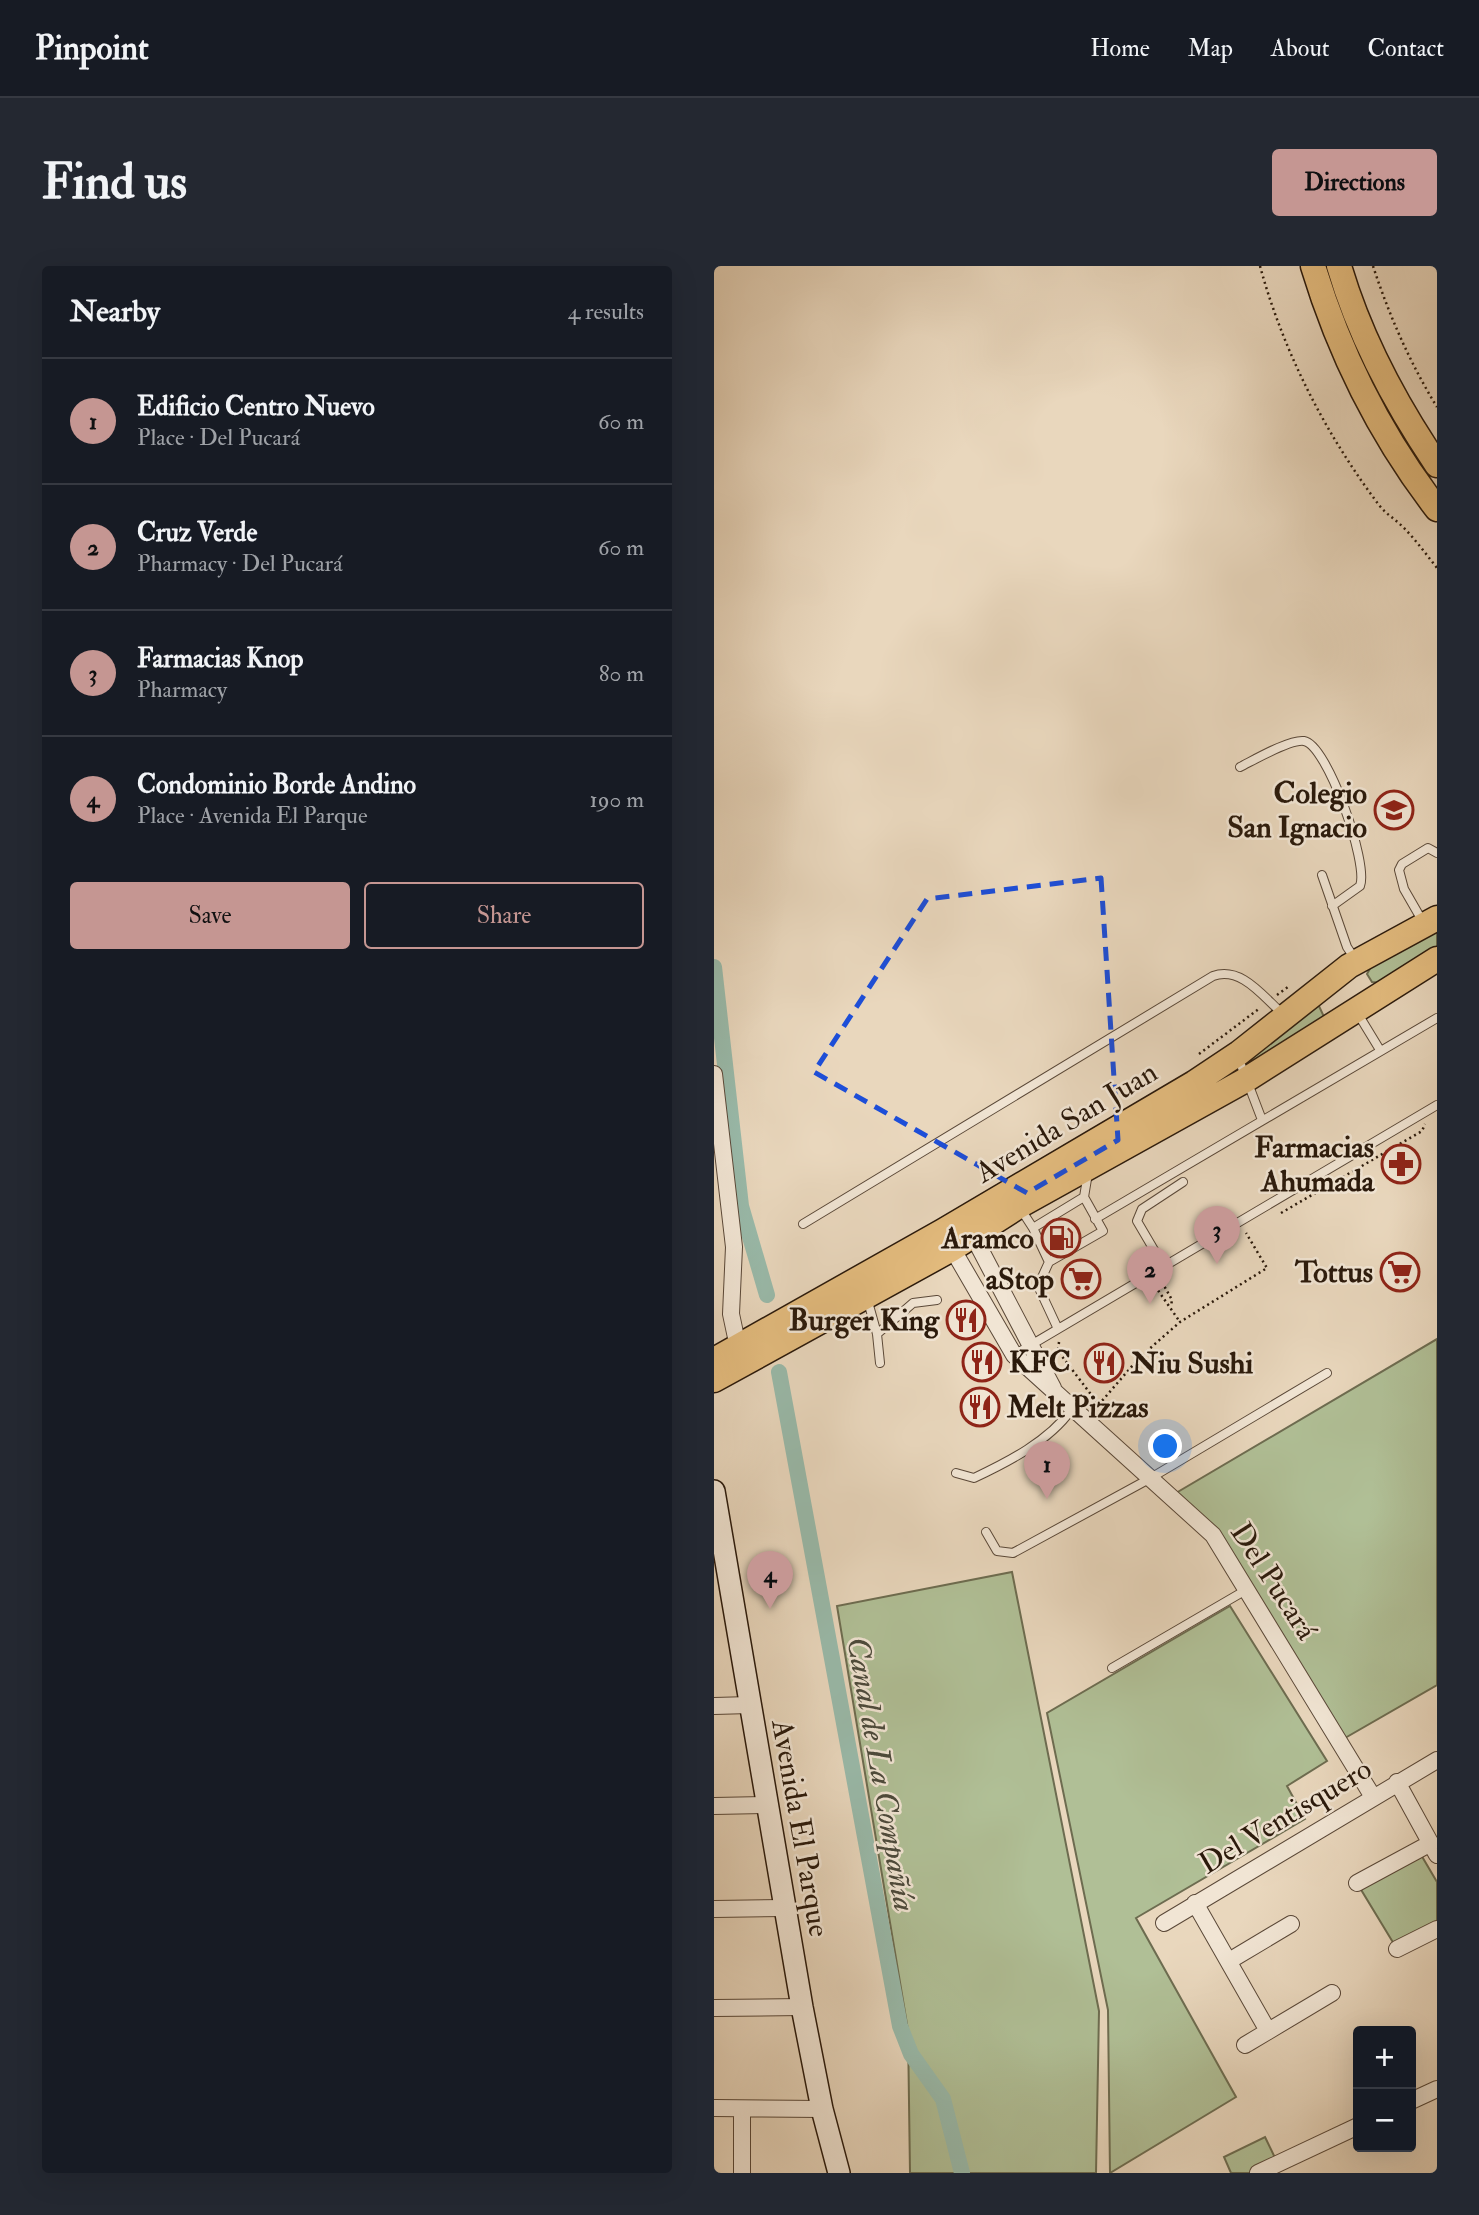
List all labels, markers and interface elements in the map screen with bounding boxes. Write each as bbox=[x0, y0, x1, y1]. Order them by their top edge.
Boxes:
text: Pinpoint bbox=[35, 28, 149, 69]
text: Home bbox=[1090, 33, 1150, 64]
text: Map bbox=[1188, 33, 1233, 64]
text: About bbox=[1271, 33, 1330, 64]
text: Contact bbox=[1368, 33, 1444, 64]
button: Directions bbox=[1272, 149, 1437, 216]
text: Find us bbox=[42, 152, 187, 213]
text: Nearby bbox=[70, 293, 160, 330]
text: 4 results bbox=[568, 297, 644, 326]
text: Edificio Centro Nuevo bbox=[137, 391, 375, 423]
text: 1 bbox=[89, 407, 97, 436]
text: 60 m bbox=[598, 407, 644, 436]
text: Place · Del Pucará bbox=[137, 423, 300, 452]
text: Cruz Verde bbox=[137, 517, 257, 549]
text: 2 bbox=[87, 533, 99, 562]
text: 60 m bbox=[598, 533, 644, 562]
text: Pharmacy · Del Pucará bbox=[137, 549, 343, 578]
text: Farmacias Knop bbox=[137, 643, 303, 675]
text: 3 bbox=[89, 659, 97, 688]
text: 80 m bbox=[599, 659, 644, 688]
text: Pharmacy bbox=[137, 675, 227, 704]
text: Condominio Borde Andino bbox=[137, 769, 416, 801]
place label: Colegio San Ignacio bbox=[1227, 775, 1367, 846]
text: 4 bbox=[87, 785, 99, 814]
text: 190 m bbox=[590, 785, 644, 814]
school or university icon: Colegio San Ignacio bbox=[1373, 789, 1415, 831]
text: Place · Avenida El Parque bbox=[137, 801, 368, 830]
button: Save bbox=[70, 882, 350, 949]
button: Share bbox=[364, 882, 644, 949]
street label: Avenida San Juan bbox=[968, 1054, 1164, 1192]
place label: Farmacias Ahumada bbox=[1254, 1129, 1376, 1200]
pharmacy icon: Farmacias Ahumada bbox=[1380, 1143, 1422, 1185]
pin: 3 bbox=[1194, 1206, 1240, 1264]
fuel station icon: Aramco bbox=[1040, 1217, 1082, 1259]
place label: Aramco bbox=[940, 1220, 1034, 1257]
pin: 2 bbox=[1127, 1246, 1173, 1304]
supermarket icon: Tottus bbox=[1379, 1251, 1421, 1293]
place label: Tottus bbox=[1294, 1254, 1373, 1291]
supermarket icon: aStop bbox=[1060, 1258, 1102, 1300]
place label: aStop bbox=[986, 1261, 1054, 1298]
restaurant icon: Burger King bbox=[945, 1299, 987, 1341]
place label: Burger King bbox=[789, 1302, 940, 1339]
restaurant icon: KFC bbox=[961, 1341, 1003, 1383]
restaurant icon: Niu Sushi bbox=[1083, 1342, 1125, 1384]
place label: KFC bbox=[1009, 1344, 1071, 1381]
place label: Niu Sushi bbox=[1130, 1345, 1253, 1382]
restaurant icon: Melt Pizzas bbox=[959, 1386, 1001, 1428]
place label: Melt Pizzas bbox=[1006, 1389, 1149, 1426]
your location bbox=[1148, 1429, 1182, 1463]
pin: 1 bbox=[1024, 1441, 1070, 1499]
street label: Del Pucará bbox=[1222, 1516, 1325, 1647]
pin: 4 bbox=[747, 1551, 793, 1609]
water label: Canal de La Compañía bbox=[837, 1634, 925, 1915]
street label: Avenida El Parque bbox=[763, 1716, 838, 1940]
street label: Del Ventisquero bbox=[1192, 1750, 1378, 1882]
map controls bbox=[1353, 2026, 1416, 2152]
button: + bbox=[1353, 2026, 1416, 2089]
button: − bbox=[1353, 2089, 1416, 2152]

